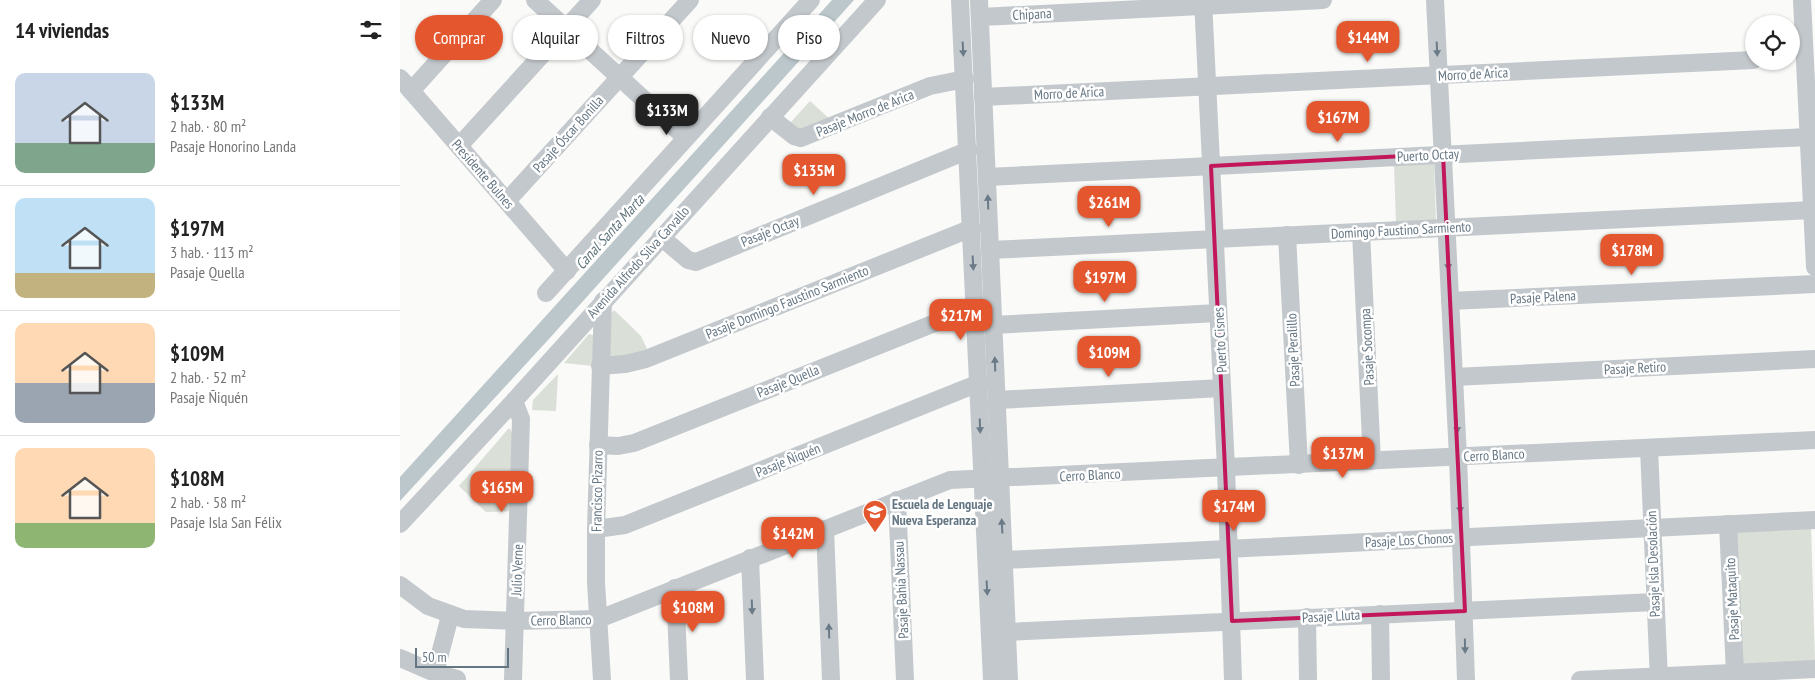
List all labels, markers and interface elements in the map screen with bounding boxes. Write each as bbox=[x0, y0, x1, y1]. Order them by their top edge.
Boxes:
street label: Chipana bbox=[1012, 4, 1052, 24]
chip: Comprar bbox=[415, 15, 503, 60]
chip: Alquilar bbox=[513, 15, 598, 60]
chip: Filtros bbox=[608, 15, 683, 60]
chip: Nuevo bbox=[693, 15, 768, 60]
chip: Piso bbox=[778, 15, 840, 60]
map controls bbox=[1745, 15, 1800, 70]
button: locate bbox=[1745, 15, 1800, 70]
icon: filters bbox=[357, 16, 385, 44]
text: 14 viviendas bbox=[15, 17, 109, 44]
pin: $144M bbox=[1333, 20, 1403, 63]
text: $144M bbox=[1347, 27, 1389, 47]
one-way arrow bbox=[959, 41, 967, 57]
one-way arrow bbox=[1434, 41, 1442, 57]
street label: Morro de Arica bbox=[1437, 63, 1509, 85]
street label: Morro de Arica bbox=[1033, 82, 1105, 104]
street label: Pasaje Morro de Arica bbox=[814, 85, 916, 141]
text: $133M bbox=[170, 89, 224, 116]
street label: Pasaje Óscar Bonilla bbox=[529, 92, 607, 176]
icon: home bbox=[55, 93, 115, 153]
pin: $133M bbox=[632, 94, 702, 136]
text: $133M bbox=[646, 100, 688, 120]
pin: $167M bbox=[1303, 100, 1373, 143]
text: $167M bbox=[1317, 107, 1359, 127]
text: 2 hab. · 80 m² bbox=[170, 116, 246, 136]
street label: Presidente Bulnes bbox=[448, 135, 518, 213]
text: Pasaje Honorino Landa bbox=[170, 136, 296, 156]
street label: Puerto Octay bbox=[1397, 144, 1460, 166]
pin: $135M bbox=[779, 154, 849, 196]
text: $135M bbox=[793, 160, 835, 180]
pin: $261M bbox=[1074, 186, 1144, 228]
water label: Canal Santa Marta bbox=[571, 189, 649, 273]
text: $261M bbox=[1088, 192, 1130, 212]
one-way arrow bbox=[984, 193, 992, 209]
street label: Avenida Alfredo Silva Carvallo bbox=[583, 202, 693, 322]
street label: Pasaje Octay bbox=[738, 211, 802, 251]
text: $197M bbox=[170, 215, 224, 242]
street label: Domingo Faustino Sarmiento bbox=[1330, 217, 1472, 243]
icon: home bbox=[55, 218, 115, 278]
pin: $178M bbox=[1597, 234, 1667, 276]
text: $178M bbox=[1611, 240, 1653, 260]
text: 3 hab. · 113 m² bbox=[170, 242, 254, 262]
one-way arrow bbox=[970, 256, 978, 272]
one-way arrow bbox=[1445, 256, 1453, 272]
pin: $197M bbox=[1070, 260, 1140, 303]
street label: Pasaje Domingo Faustino Sarmiento bbox=[703, 261, 871, 343]
text: Pasaje Quella bbox=[170, 262, 245, 282]
text: $197M bbox=[1084, 267, 1126, 287]
street label: Pasaje Palena bbox=[1510, 286, 1576, 308]
pin: $217M bbox=[926, 298, 996, 341]
text: $217M bbox=[940, 305, 982, 325]
street label: Puerto Cisnes bbox=[1209, 307, 1231, 373]
street label: Pasaje Socompa bbox=[1356, 308, 1378, 386]
street label: Pasaje Peralillo bbox=[1282, 313, 1304, 387]
pin: $109M bbox=[1074, 336, 1144, 378]
text: $109M bbox=[170, 340, 224, 367]
text: $109M bbox=[1088, 342, 1130, 362]
icon: home bbox=[55, 343, 115, 403]
one-way arrow bbox=[991, 356, 999, 372]
street label: Pasaje Retiro bbox=[1603, 357, 1667, 379]
street label: Pasaje Quella bbox=[754, 360, 822, 402]
text: 2 hab. · 52 m² bbox=[170, 367, 246, 387]
text: Pasaje Ñiquén bbox=[170, 387, 248, 407]
one-way arrow bbox=[976, 418, 984, 434]
one-way arrow bbox=[1453, 418, 1461, 434]
pin: $137M bbox=[1308, 436, 1378, 479]
street label: Pasaje Ñiquén bbox=[753, 439, 823, 481]
text: $137M bbox=[1322, 443, 1364, 463]
street label: Cerro Blanco bbox=[1463, 444, 1525, 466]
street label: Francisco Pizarro bbox=[587, 450, 607, 532]
street label: Cerro Blanco bbox=[1059, 464, 1121, 486]
text: $108M bbox=[170, 465, 224, 492]
icon: home bbox=[55, 468, 115, 528]
pin: $165M bbox=[467, 470, 537, 513]
text: $165M bbox=[481, 477, 523, 497]
pin: $174M bbox=[1199, 490, 1269, 532]
text: 2 hab. · 58 m² bbox=[170, 492, 246, 512]
place label: Escuela de Lenguaje Nueva Esperanza bbox=[892, 495, 992, 529]
text: $174M bbox=[1213, 496, 1255, 516]
one-way arrow bbox=[1457, 498, 1465, 514]
school or university icon: Escuela de Lenguaje Nueva Esperanza bbox=[862, 499, 888, 533]
street label: Pasaje Isla Desolación bbox=[1642, 510, 1664, 618]
text: Pasaje Isla San Félix bbox=[170, 512, 282, 532]
pin: $142M bbox=[758, 516, 828, 559]
one-way arrow bbox=[998, 518, 1006, 534]
text: $142M bbox=[772, 523, 814, 543]
street label: Pasaje Los Chonos bbox=[1365, 529, 1454, 551]
street label: Pasaje Bahía Nassau bbox=[889, 541, 913, 639]
street label: Julio Verne bbox=[507, 544, 527, 597]
street label: Pasaje Mataquito bbox=[1721, 557, 1743, 641]
one-way arrow bbox=[983, 580, 991, 596]
pin: $108M bbox=[658, 590, 728, 633]
text: $108M bbox=[672, 597, 714, 617]
one-way arrow bbox=[748, 599, 756, 615]
street label: Pasaje Lluta bbox=[1301, 605, 1361, 627]
street label: Cerro Blanco bbox=[530, 610, 592, 630]
one-way arrow bbox=[825, 623, 833, 639]
one-way arrow bbox=[1461, 638, 1469, 654]
scale bar bbox=[415, 645, 509, 668]
text: 50 m bbox=[422, 648, 447, 666]

